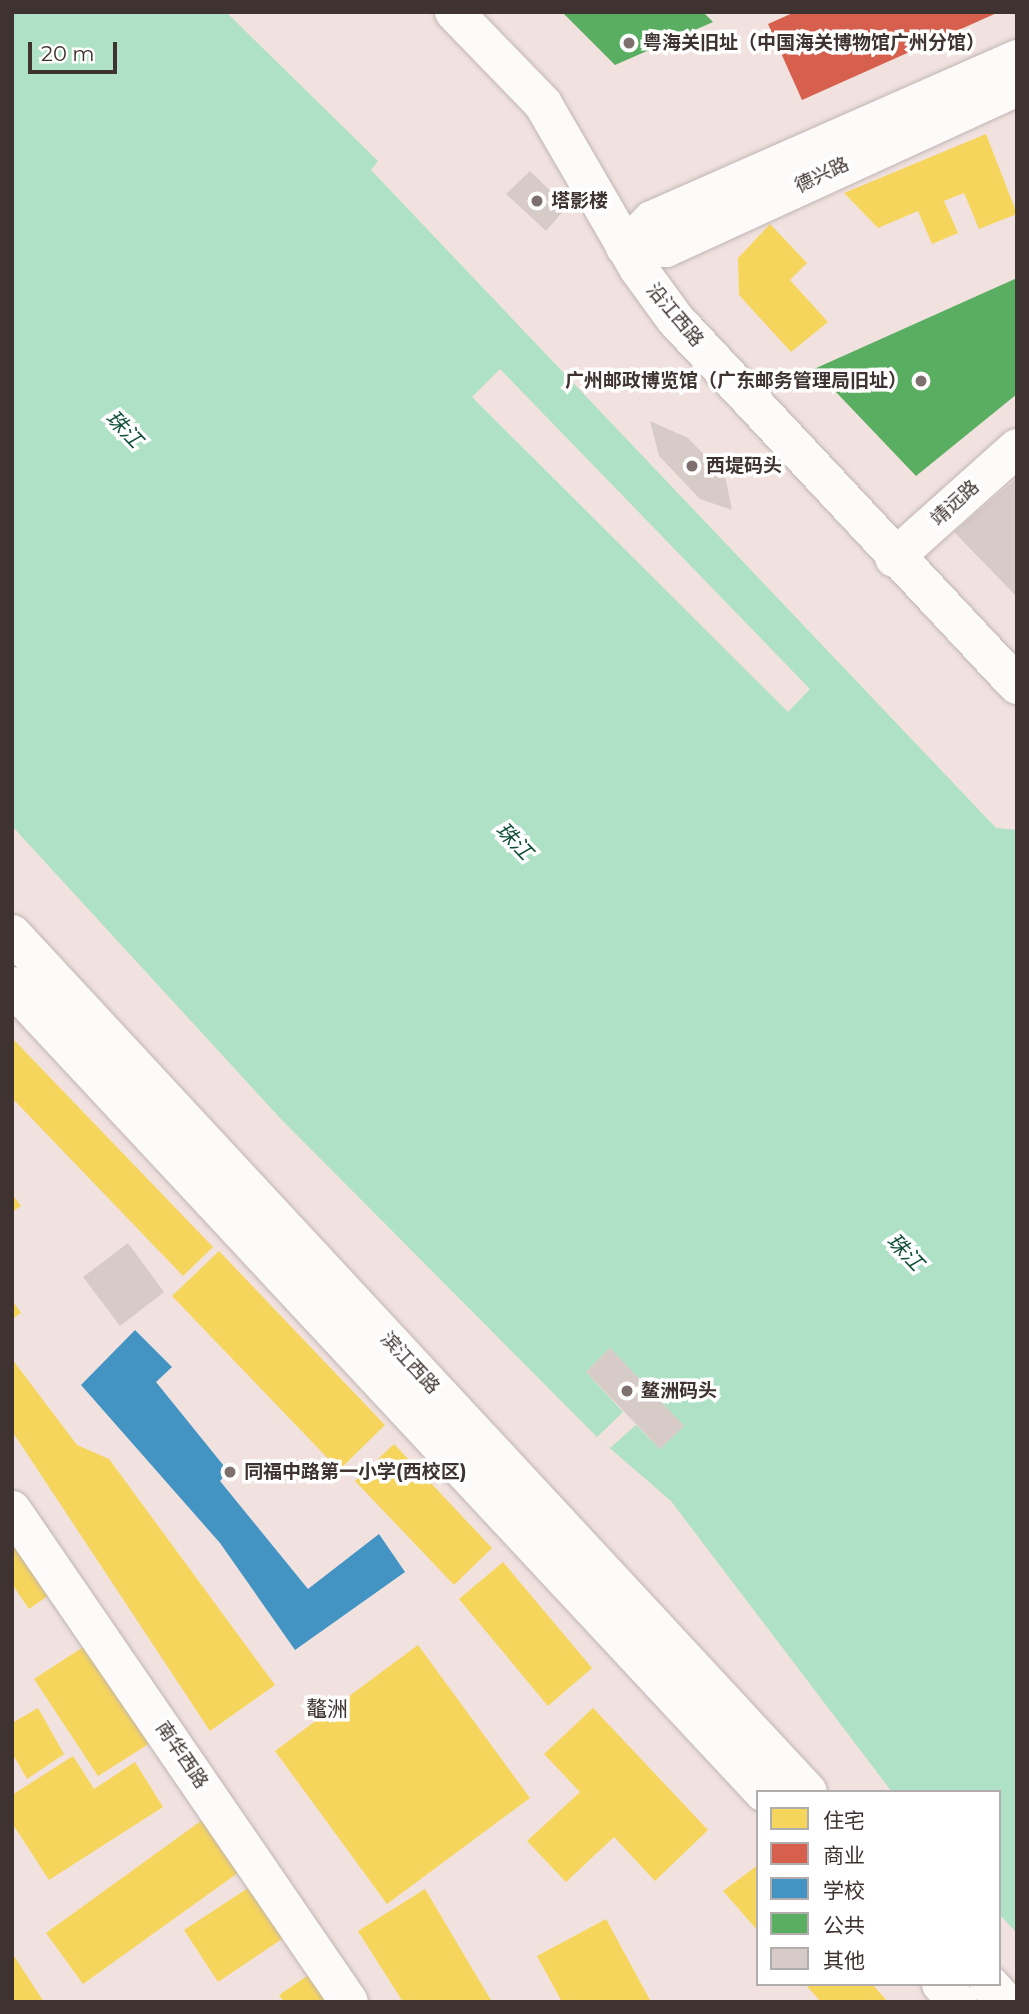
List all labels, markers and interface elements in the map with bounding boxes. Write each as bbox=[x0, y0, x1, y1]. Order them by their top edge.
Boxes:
scale bar bbox=[32, 28, 121, 72]
place label: 粤海关旧址（中国海关博物馆广州分馆） bbox=[643, 32, 985, 54]
marker: 粤海关旧址（中国海关博物馆广州分馆） bbox=[621, 35, 637, 51]
text: 20 m bbox=[41, 41, 95, 66]
street label: 德兴路 bbox=[791, 153, 853, 197]
place label: 塔影楼 bbox=[551, 190, 608, 212]
marker: 塔影楼 bbox=[529, 193, 545, 209]
street label: 沿江西路 bbox=[642, 279, 708, 351]
place label: 广州邮政博览馆（广东邮务管理局旧址） bbox=[565, 370, 907, 392]
marker: 广州邮政博览馆（广东邮务管理局旧址） bbox=[913, 373, 929, 389]
water label: 珠江 bbox=[100, 405, 148, 453]
place label: 西堤码头 bbox=[706, 455, 782, 477]
marker: 西堤码头 bbox=[684, 458, 700, 474]
street label: 靖远路 bbox=[926, 475, 984, 531]
water label: 珠江 bbox=[490, 817, 538, 865]
water label: 珠江 bbox=[881, 1228, 929, 1276]
street label: 滨江西路 bbox=[376, 1327, 444, 1399]
place label: 鳌洲码头 bbox=[641, 1380, 717, 1402]
marker: 鳌洲码头 bbox=[619, 1383, 635, 1399]
place label: 同福中路第一小学(西校区) bbox=[244, 1461, 467, 1483]
marker: 同福中路第一小学(西校区) bbox=[222, 1464, 238, 1480]
district label: 鼇洲 bbox=[306, 1696, 348, 1722]
street label: 南华西路 bbox=[151, 1717, 213, 1793]
legend bbox=[756, 1790, 1001, 1986]
text: 住宅 bbox=[823, 1808, 865, 1833]
text: 商业 bbox=[823, 1843, 865, 1868]
text: 学校 bbox=[823, 1878, 865, 1903]
text: 公共 bbox=[823, 1913, 865, 1938]
text: 其他 bbox=[823, 1948, 865, 1973]

